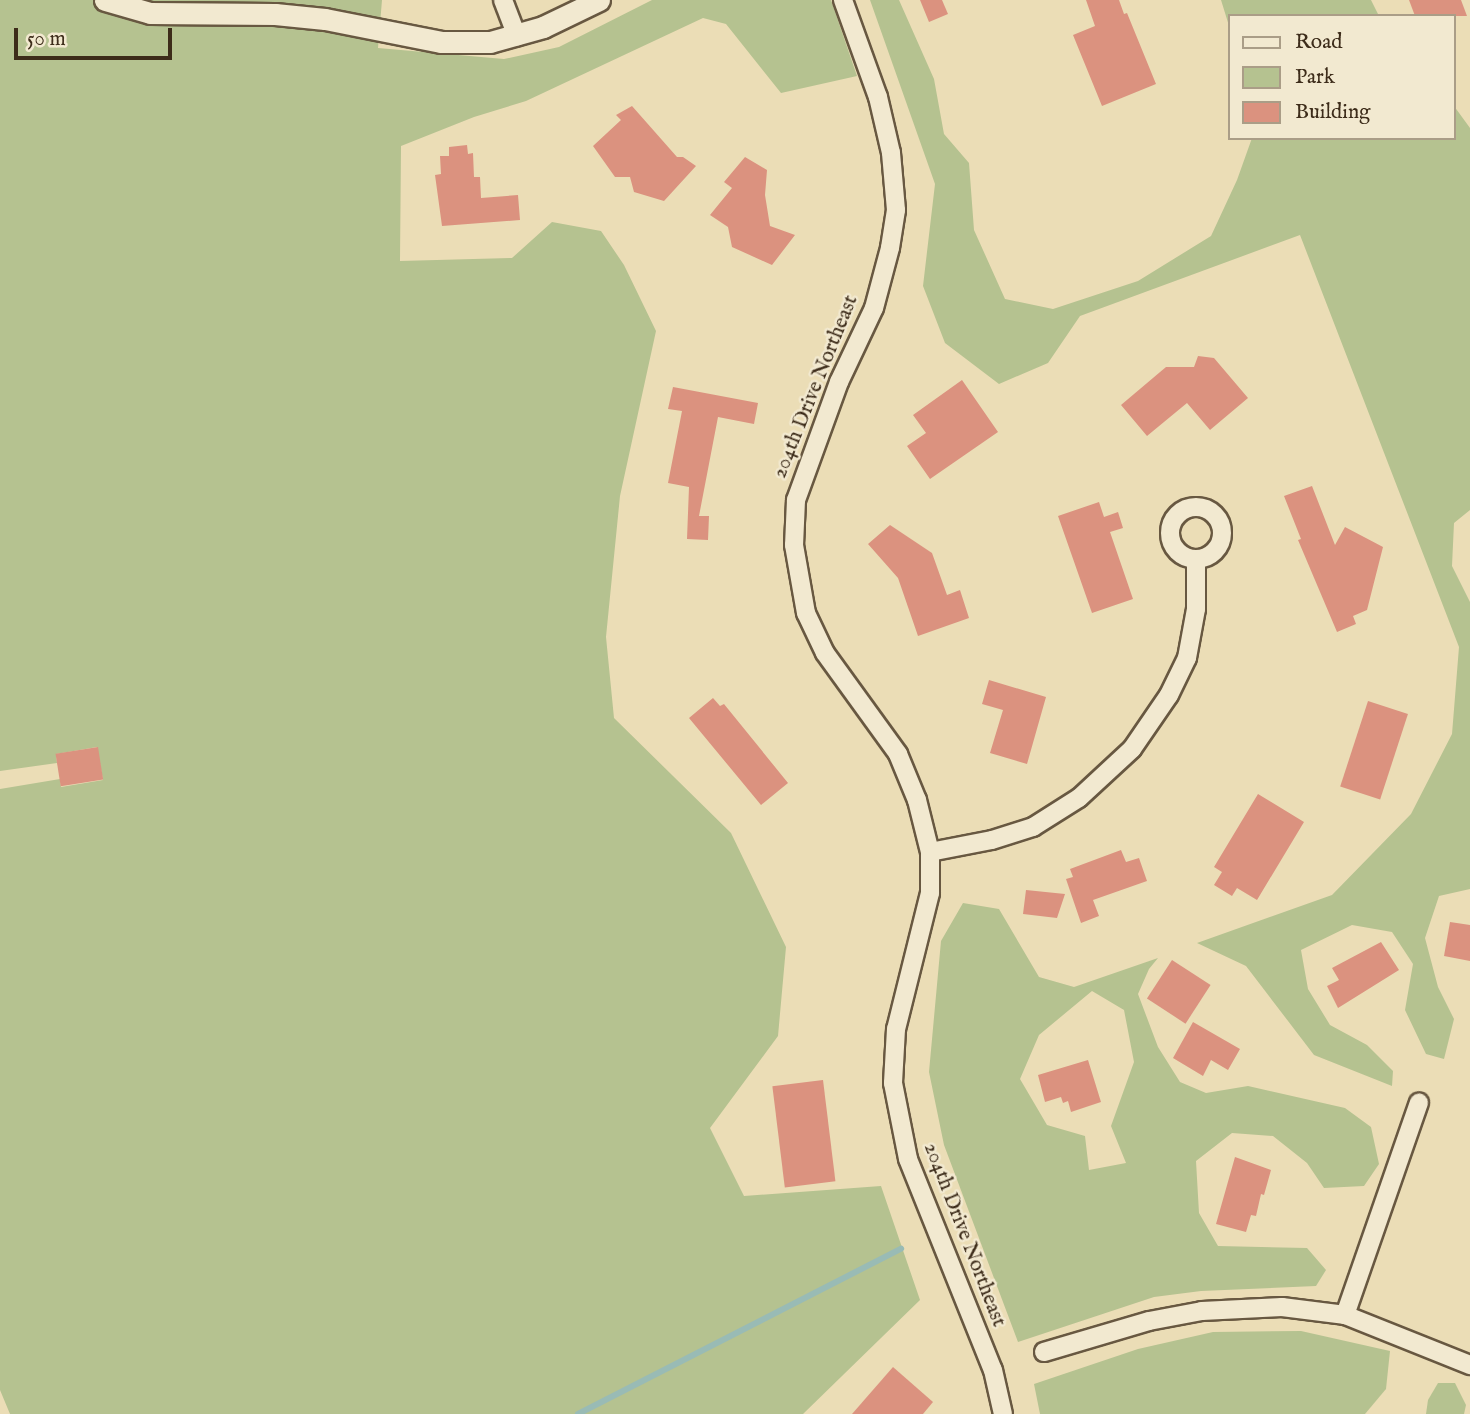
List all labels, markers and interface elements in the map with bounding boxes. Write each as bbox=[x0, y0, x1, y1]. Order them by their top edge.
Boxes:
scale bar bbox=[18, 14, 175, 58]
legend bbox=[1228, 14, 1456, 140]
text: 50 m bbox=[27, 26, 66, 53]
text: Road bbox=[1295, 29, 1342, 56]
text: Park bbox=[1295, 64, 1335, 91]
text: Building bbox=[1295, 99, 1370, 126]
street label: 204th Drive Northeast bbox=[768, 292, 864, 482]
street label: 204th Drive Northeast bbox=[917, 1139, 1011, 1331]

